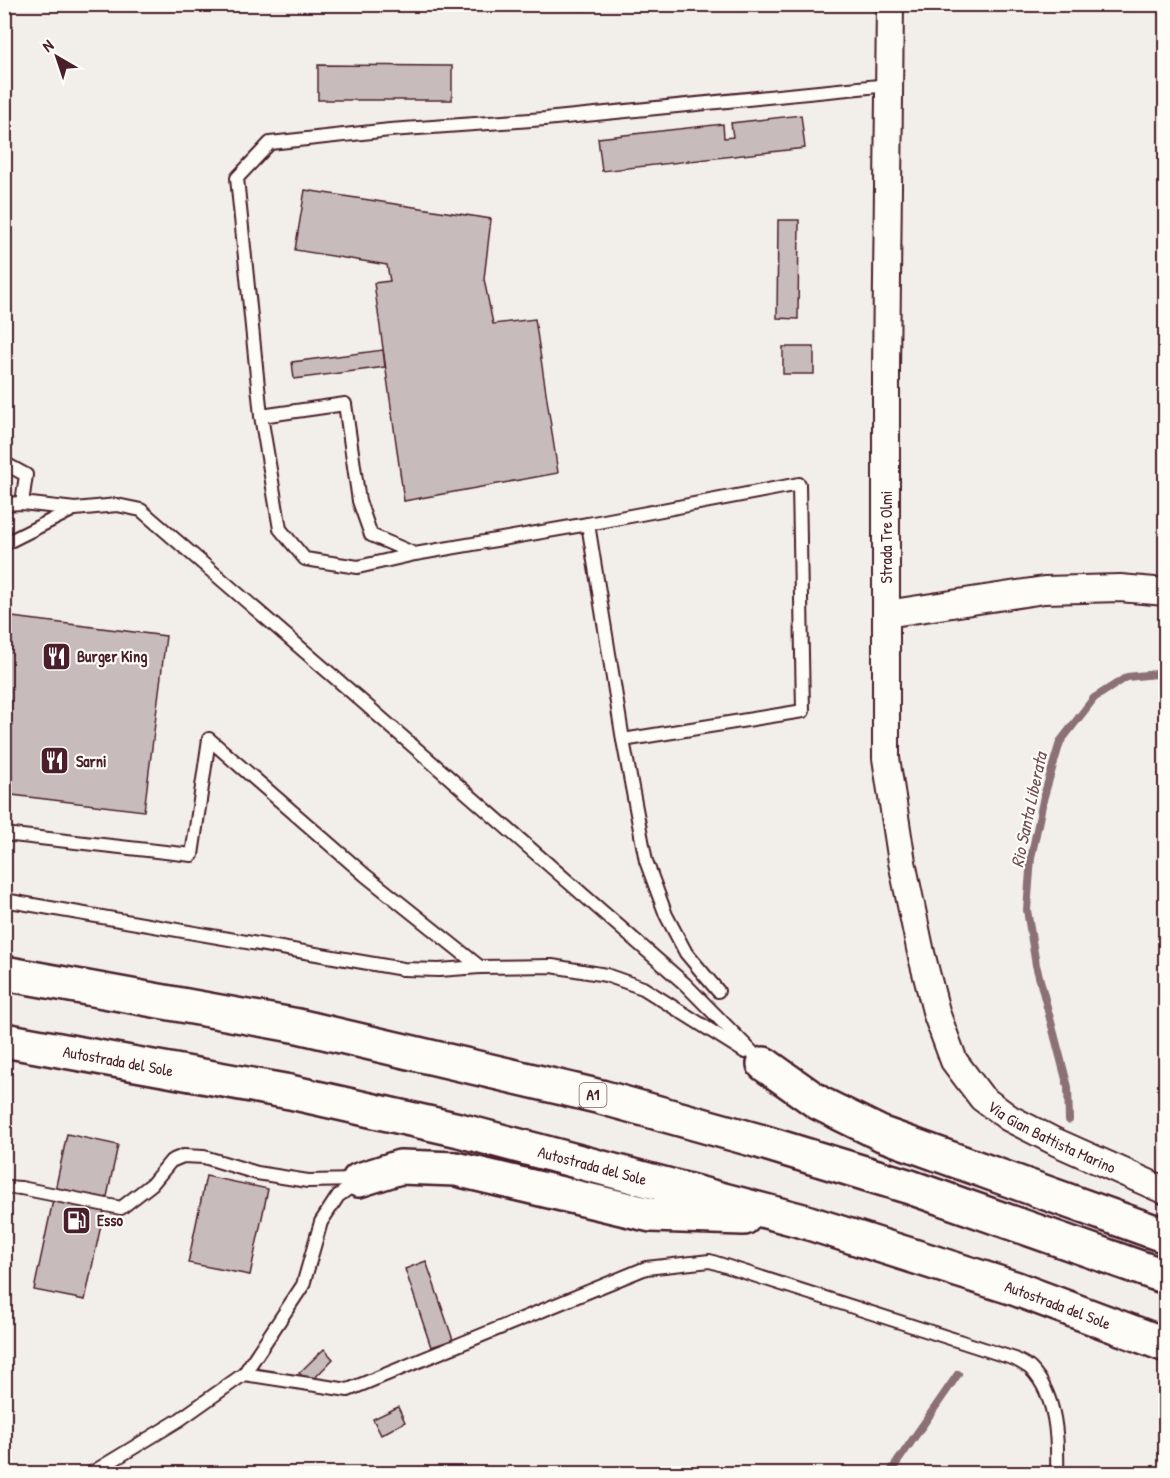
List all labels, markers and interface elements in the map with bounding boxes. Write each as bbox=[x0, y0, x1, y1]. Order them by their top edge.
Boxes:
north arrow bbox=[27, 27, 87, 87]
text: N bbox=[37, 34, 58, 57]
street label: Strada Tre Olmi bbox=[875, 491, 897, 583]
restaurant icon: Burger King bbox=[40, 640, 72, 672]
place label: Burger King bbox=[77, 645, 147, 668]
restaurant icon: Sarni bbox=[39, 745, 71, 777]
water label: Rio Santa Liberata bbox=[1004, 748, 1053, 870]
place label: Sarni bbox=[76, 750, 107, 772]
street label: Autostrada del Sole bbox=[61, 1040, 176, 1082]
road number: A1 bbox=[580, 1083, 606, 1107]
street label: Via Gian Battista Marino bbox=[983, 1095, 1120, 1178]
street label: Autostrada del Sole bbox=[536, 1140, 650, 1190]
fuel station icon: Esso bbox=[60, 1204, 92, 1236]
place label: Esso bbox=[97, 1209, 123, 1231]
street label: Autostrada del Sole bbox=[1002, 1275, 1115, 1335]

